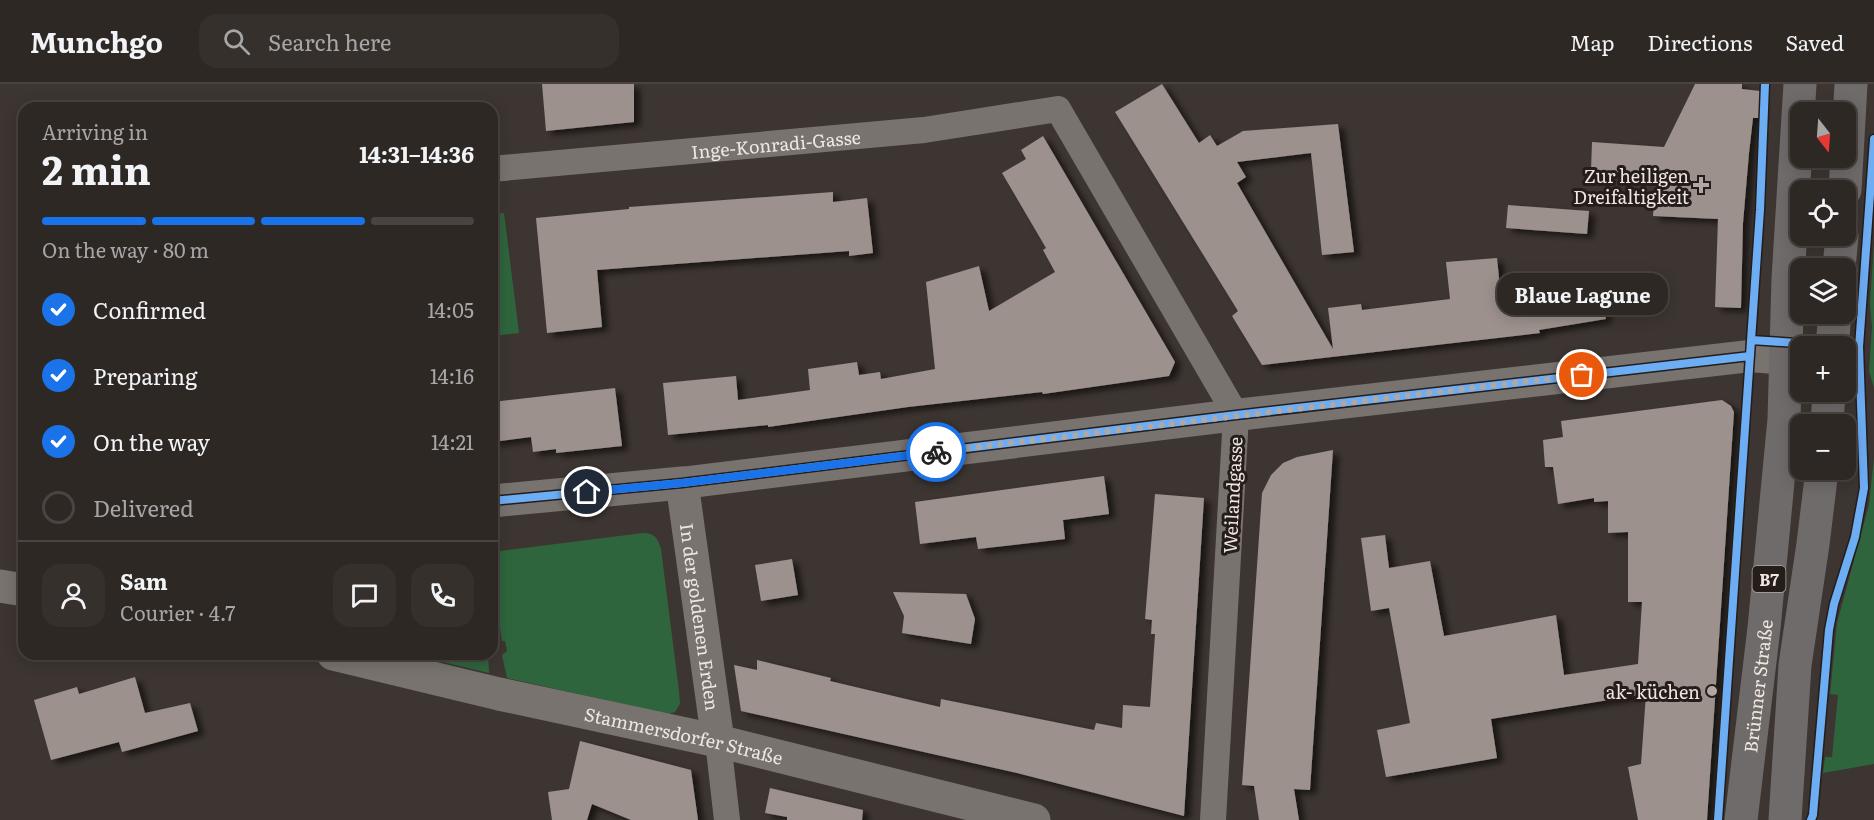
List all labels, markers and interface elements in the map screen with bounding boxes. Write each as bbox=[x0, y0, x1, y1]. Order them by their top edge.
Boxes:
search box bbox=[199, 14, 619, 68]
text: Munchgo bbox=[30, 20, 163, 62]
icon: search bbox=[220, 25, 253, 58]
text: Search here bbox=[268, 25, 391, 58]
text: Map bbox=[1570, 26, 1615, 57]
text: Directions bbox=[1648, 26, 1753, 57]
text: Saved bbox=[1786, 26, 1844, 57]
north arrow bbox=[1790, 102, 1856, 168]
map controls bbox=[1790, 102, 1856, 480]
text: Arriving in bbox=[42, 116, 148, 146]
street label: Inge-Konradi-Gasse bbox=[690, 122, 862, 164]
text: 14:31–14:36 bbox=[359, 137, 474, 170]
text: 2 min bbox=[42, 139, 151, 197]
place label: Zur heiligen Dreifaltigkeit bbox=[1573, 162, 1690, 210]
marker: Zur heiligen Dreifaltigkeit bbox=[1694, 178, 1708, 192]
button: locate bbox=[1790, 180, 1856, 246]
text: On the way · 80 m bbox=[42, 234, 209, 264]
button: layers bbox=[1790, 258, 1856, 324]
callout: Blaue Lagune bbox=[1496, 273, 1668, 315]
text: Blaue Lagune bbox=[1514, 279, 1651, 309]
icon: check bbox=[42, 293, 75, 326]
text: Confirmed bbox=[93, 293, 206, 326]
text: 14:05 bbox=[427, 294, 474, 324]
button: + bbox=[1790, 336, 1856, 402]
pin bbox=[1556, 349, 1607, 400]
icon: bag bbox=[1565, 358, 1598, 391]
icon: check bbox=[42, 359, 75, 392]
text: Preparing bbox=[93, 359, 197, 392]
text: 14:16 bbox=[430, 360, 474, 390]
button: − bbox=[1790, 414, 1856, 480]
courier bbox=[906, 422, 966, 482]
icon: check bbox=[42, 425, 75, 458]
text: On the way bbox=[93, 425, 210, 458]
text: 14:21 bbox=[431, 426, 474, 456]
icon: bike bbox=[920, 436, 953, 469]
street label: Weilandgasse bbox=[1215, 436, 1249, 554]
pin bbox=[561, 466, 612, 517]
icon: home bbox=[570, 475, 603, 508]
text: Delivered bbox=[93, 491, 194, 524]
street label: In der goldenen Erden bbox=[674, 521, 727, 712]
button: person bbox=[42, 564, 105, 627]
text: Sam bbox=[120, 564, 168, 597]
button: chat bbox=[333, 564, 396, 627]
button: phone bbox=[411, 564, 474, 627]
road number: B7 bbox=[1752, 566, 1786, 592]
text: Courier · 4.7 bbox=[120, 597, 235, 627]
street label: Brünner Straße bbox=[1736, 618, 1778, 754]
place label: ak- küchen bbox=[1606, 678, 1700, 705]
marker: ak- küchen bbox=[1705, 684, 1719, 698]
street label: Stammersdorfer Straße bbox=[582, 699, 786, 770]

